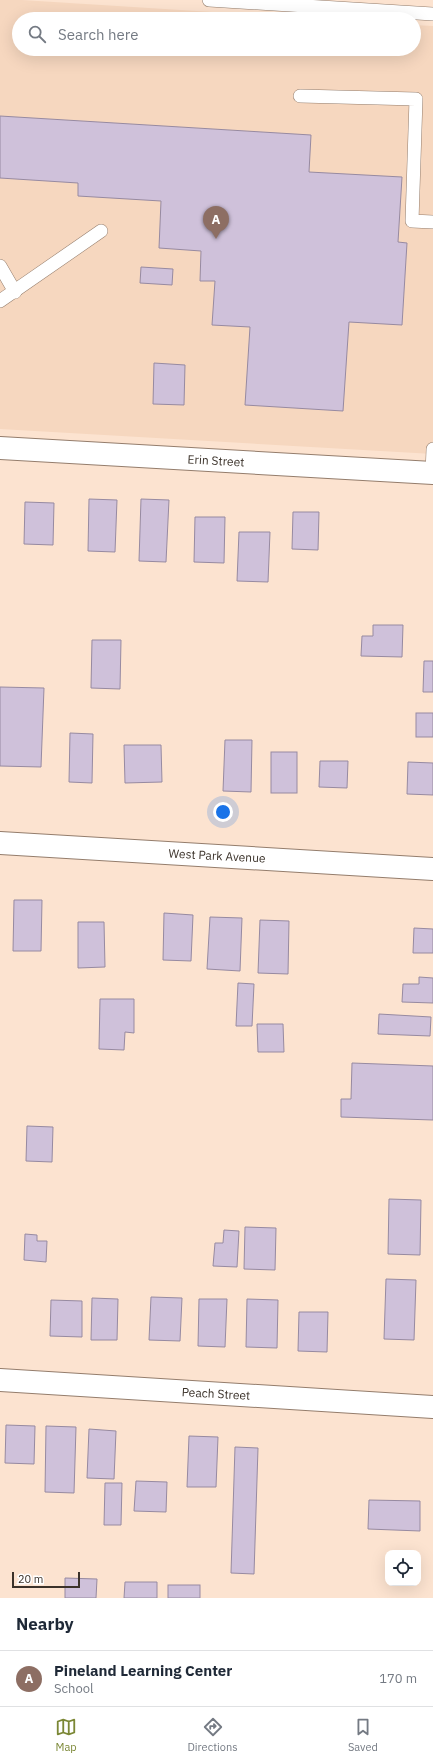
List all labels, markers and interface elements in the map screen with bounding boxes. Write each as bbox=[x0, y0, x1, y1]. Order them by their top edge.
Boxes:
search box bbox=[12, 12, 421, 56]
icon: search bbox=[26, 23, 48, 45]
text: Search here bbox=[58, 25, 138, 44]
pin: A bbox=[203, 206, 229, 239]
street label: Erin Street bbox=[187, 452, 245, 469]
your location bbox=[213, 802, 233, 822]
street label: West Park Avenue bbox=[168, 845, 266, 866]
street label: Peach Street bbox=[181, 1384, 251, 1403]
map controls bbox=[385, 1550, 421, 1586]
button: locate bbox=[385, 1550, 421, 1586]
scale bar bbox=[12, 1570, 80, 1589]
text: 20 m bbox=[18, 1572, 43, 1586]
text: Nearby bbox=[16, 1613, 74, 1635]
text: Pineland Learning Center bbox=[54, 1661, 232, 1680]
text: A bbox=[25, 1670, 33, 1687]
text: 170 m bbox=[379, 1670, 417, 1687]
text: School bbox=[54, 1680, 94, 1697]
tab: Map bbox=[55, 1716, 77, 1754]
tab: Directions bbox=[187, 1716, 238, 1754]
tab: Saved bbox=[348, 1716, 378, 1754]

